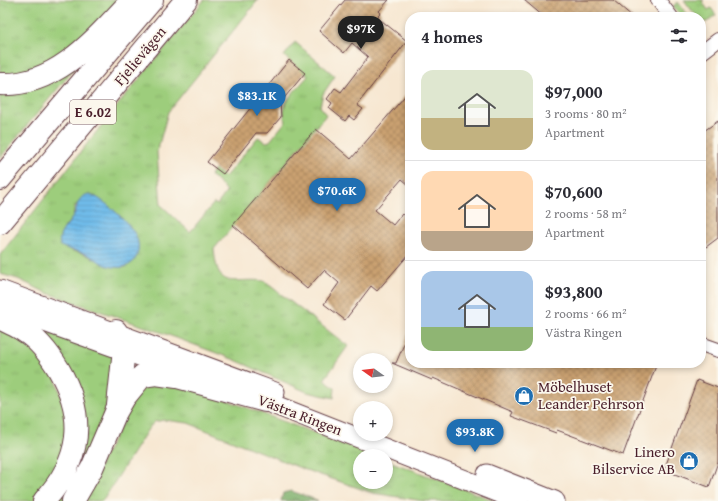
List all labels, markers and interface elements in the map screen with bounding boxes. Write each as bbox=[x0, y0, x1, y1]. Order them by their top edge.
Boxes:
pin: $97K bbox=[337, 16, 385, 50]
text: $97K bbox=[347, 19, 375, 38]
street label: Fjelievägen bbox=[109, 21, 171, 90]
text: 4 homes bbox=[421, 24, 483, 49]
icon: filters bbox=[668, 25, 690, 47]
text: $97,000 bbox=[545, 79, 603, 104]
pin: $83.1K bbox=[224, 83, 290, 117]
text: $83.1K bbox=[238, 86, 276, 105]
icon: home bbox=[453, 86, 501, 134]
road number: E 6.02 bbox=[70, 100, 116, 124]
text: 3 rooms · 80 m² bbox=[545, 104, 627, 123]
text: Apartment bbox=[545, 123, 605, 142]
pin: $70.6K bbox=[304, 178, 370, 212]
text: $70,600 bbox=[545, 179, 603, 204]
text: $70.6K bbox=[318, 181, 356, 200]
icon: home bbox=[453, 187, 501, 235]
text: 2 rooms · 58 m² bbox=[545, 204, 627, 223]
text: Apartment bbox=[545, 223, 605, 242]
text: $93,800 bbox=[545, 279, 603, 304]
icon: home bbox=[453, 287, 501, 335]
text: 2 rooms · 66 m² bbox=[545, 304, 627, 323]
text: Västra Ringen bbox=[545, 323, 622, 342]
north arrow bbox=[353, 353, 393, 393]
map controls bbox=[353, 353, 393, 489]
place label: Möbelhuset Leander Pehrson bbox=[538, 376, 645, 414]
shop icon: Möbelhuset Leander Pehrson bbox=[513, 385, 535, 407]
street label: Västra Ringen bbox=[255, 389, 346, 440]
button: + bbox=[353, 401, 393, 441]
pin: $93.8K bbox=[442, 419, 508, 453]
text: $93.8K bbox=[456, 422, 494, 441]
place label: Linero Bilservice AB bbox=[593, 441, 675, 479]
button: − bbox=[353, 449, 393, 489]
shop icon: Linero Bilservice AB bbox=[678, 450, 700, 472]

